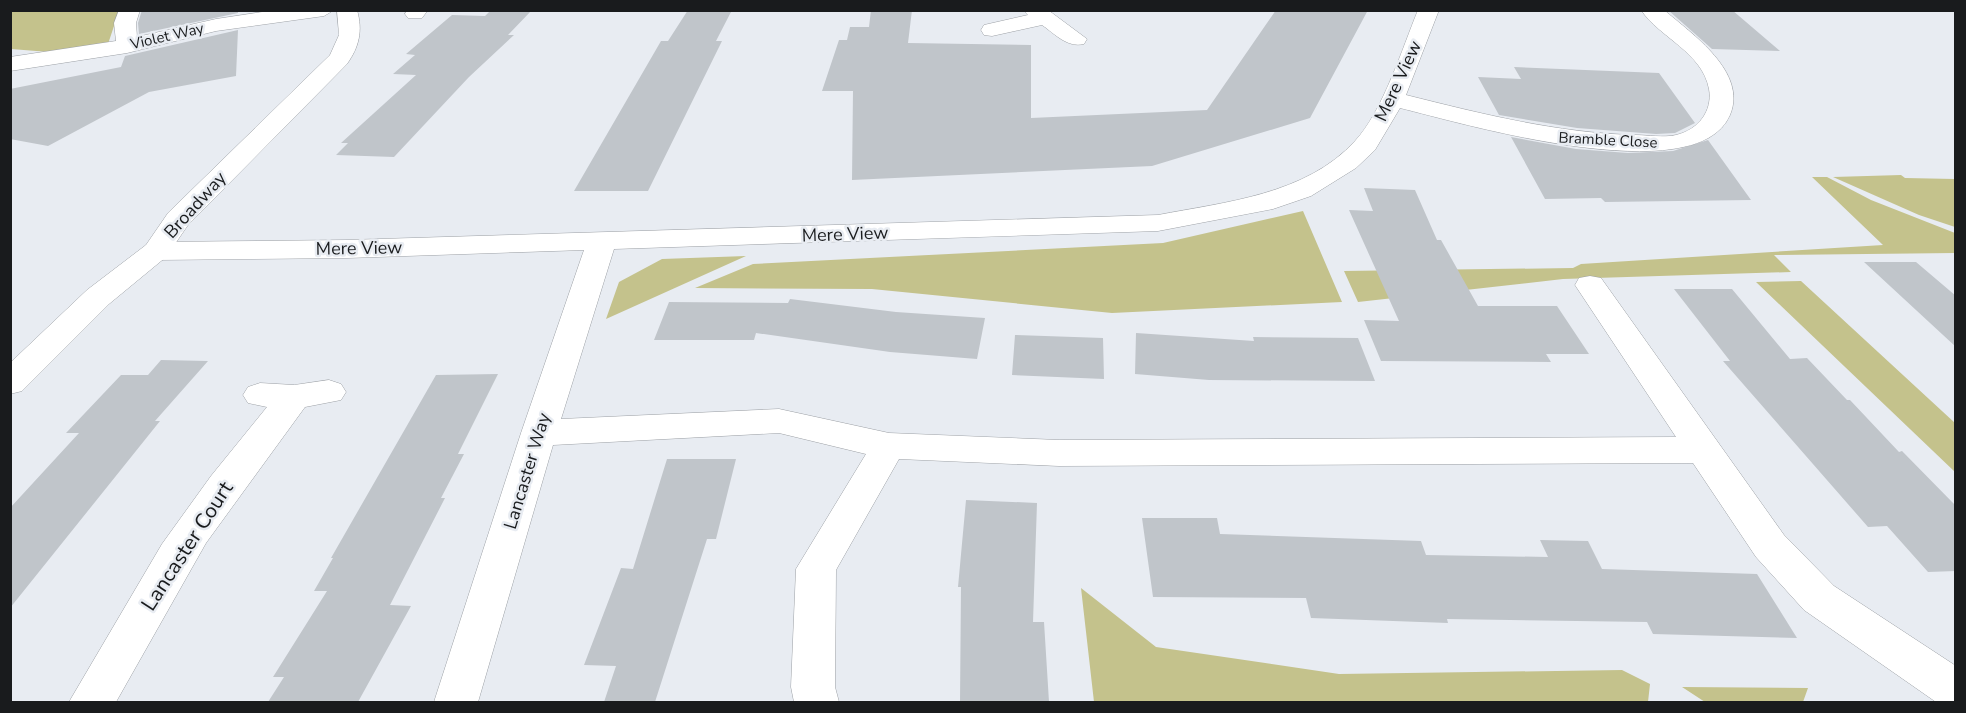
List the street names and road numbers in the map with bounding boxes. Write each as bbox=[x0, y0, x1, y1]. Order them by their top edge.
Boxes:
street label: Violet Way bbox=[127, 18, 206, 54]
street label: Mere View bbox=[1369, 37, 1427, 125]
street label: Bramble Close bbox=[1558, 127, 1658, 153]
street label: Broadway bbox=[159, 166, 232, 244]
street label: Mere View bbox=[801, 220, 889, 248]
street label: Mere View bbox=[315, 235, 403, 261]
street label: Lancaster Way bbox=[498, 409, 556, 532]
street label: Lancaster Court bbox=[135, 475, 240, 616]

